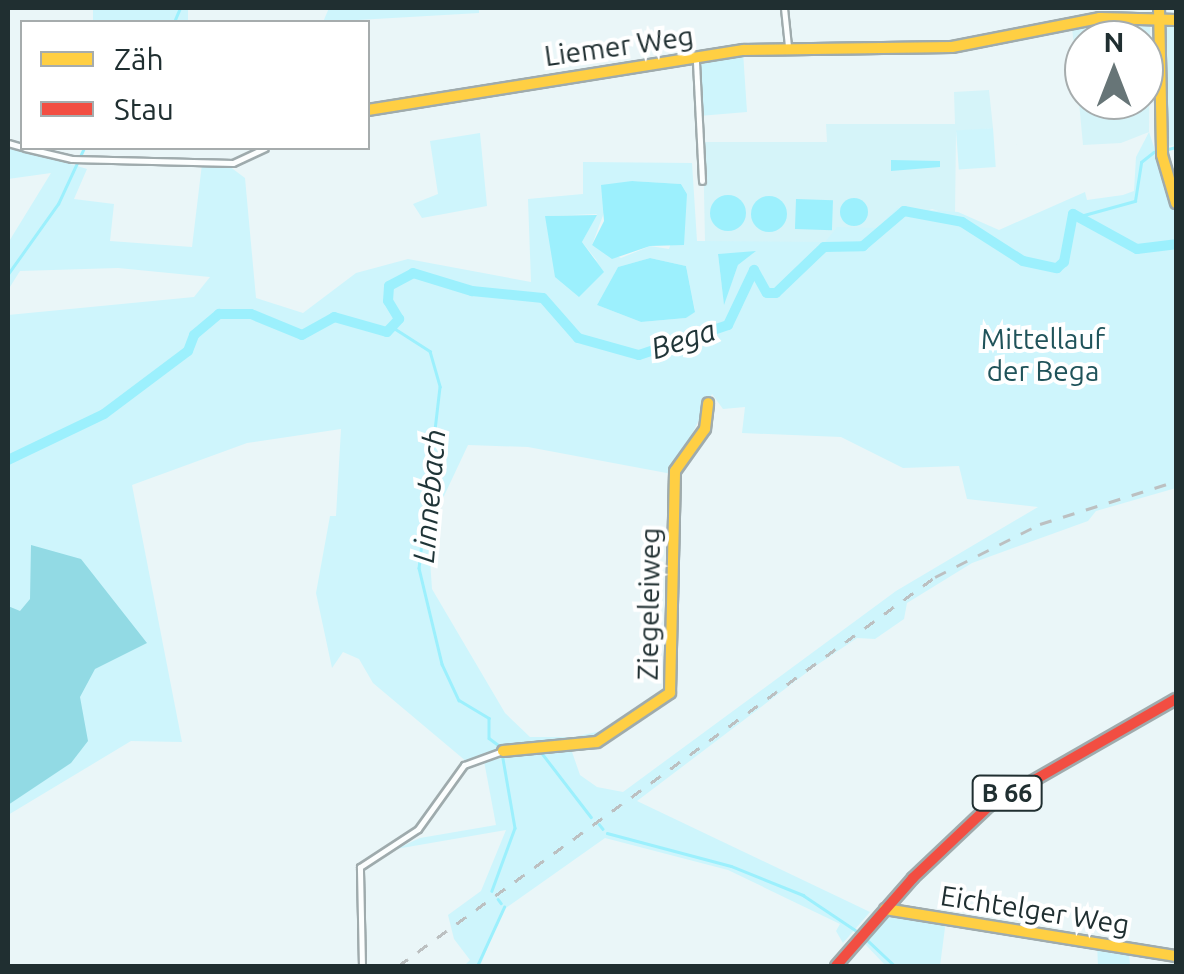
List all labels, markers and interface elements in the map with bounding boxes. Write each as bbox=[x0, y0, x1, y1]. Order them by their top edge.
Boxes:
street label: Liemer Weg bbox=[542, 19, 696, 73]
legend bbox=[20, 20, 370, 150]
north arrow bbox=[1064, 20, 1164, 120]
text: N bbox=[1104, 26, 1124, 57]
text: Zäh bbox=[114, 42, 164, 76]
text: Stau bbox=[114, 92, 174, 126]
water label: Bega bbox=[646, 312, 720, 366]
park label: Mittellauf der Bega bbox=[981, 322, 1105, 388]
water label: Linnebach bbox=[405, 428, 453, 564]
street label: Ziegeleiweg bbox=[631, 527, 667, 681]
road number: B 66 bbox=[970, 773, 1044, 813]
street label: Eichtelger Weg bbox=[938, 878, 1132, 942]

